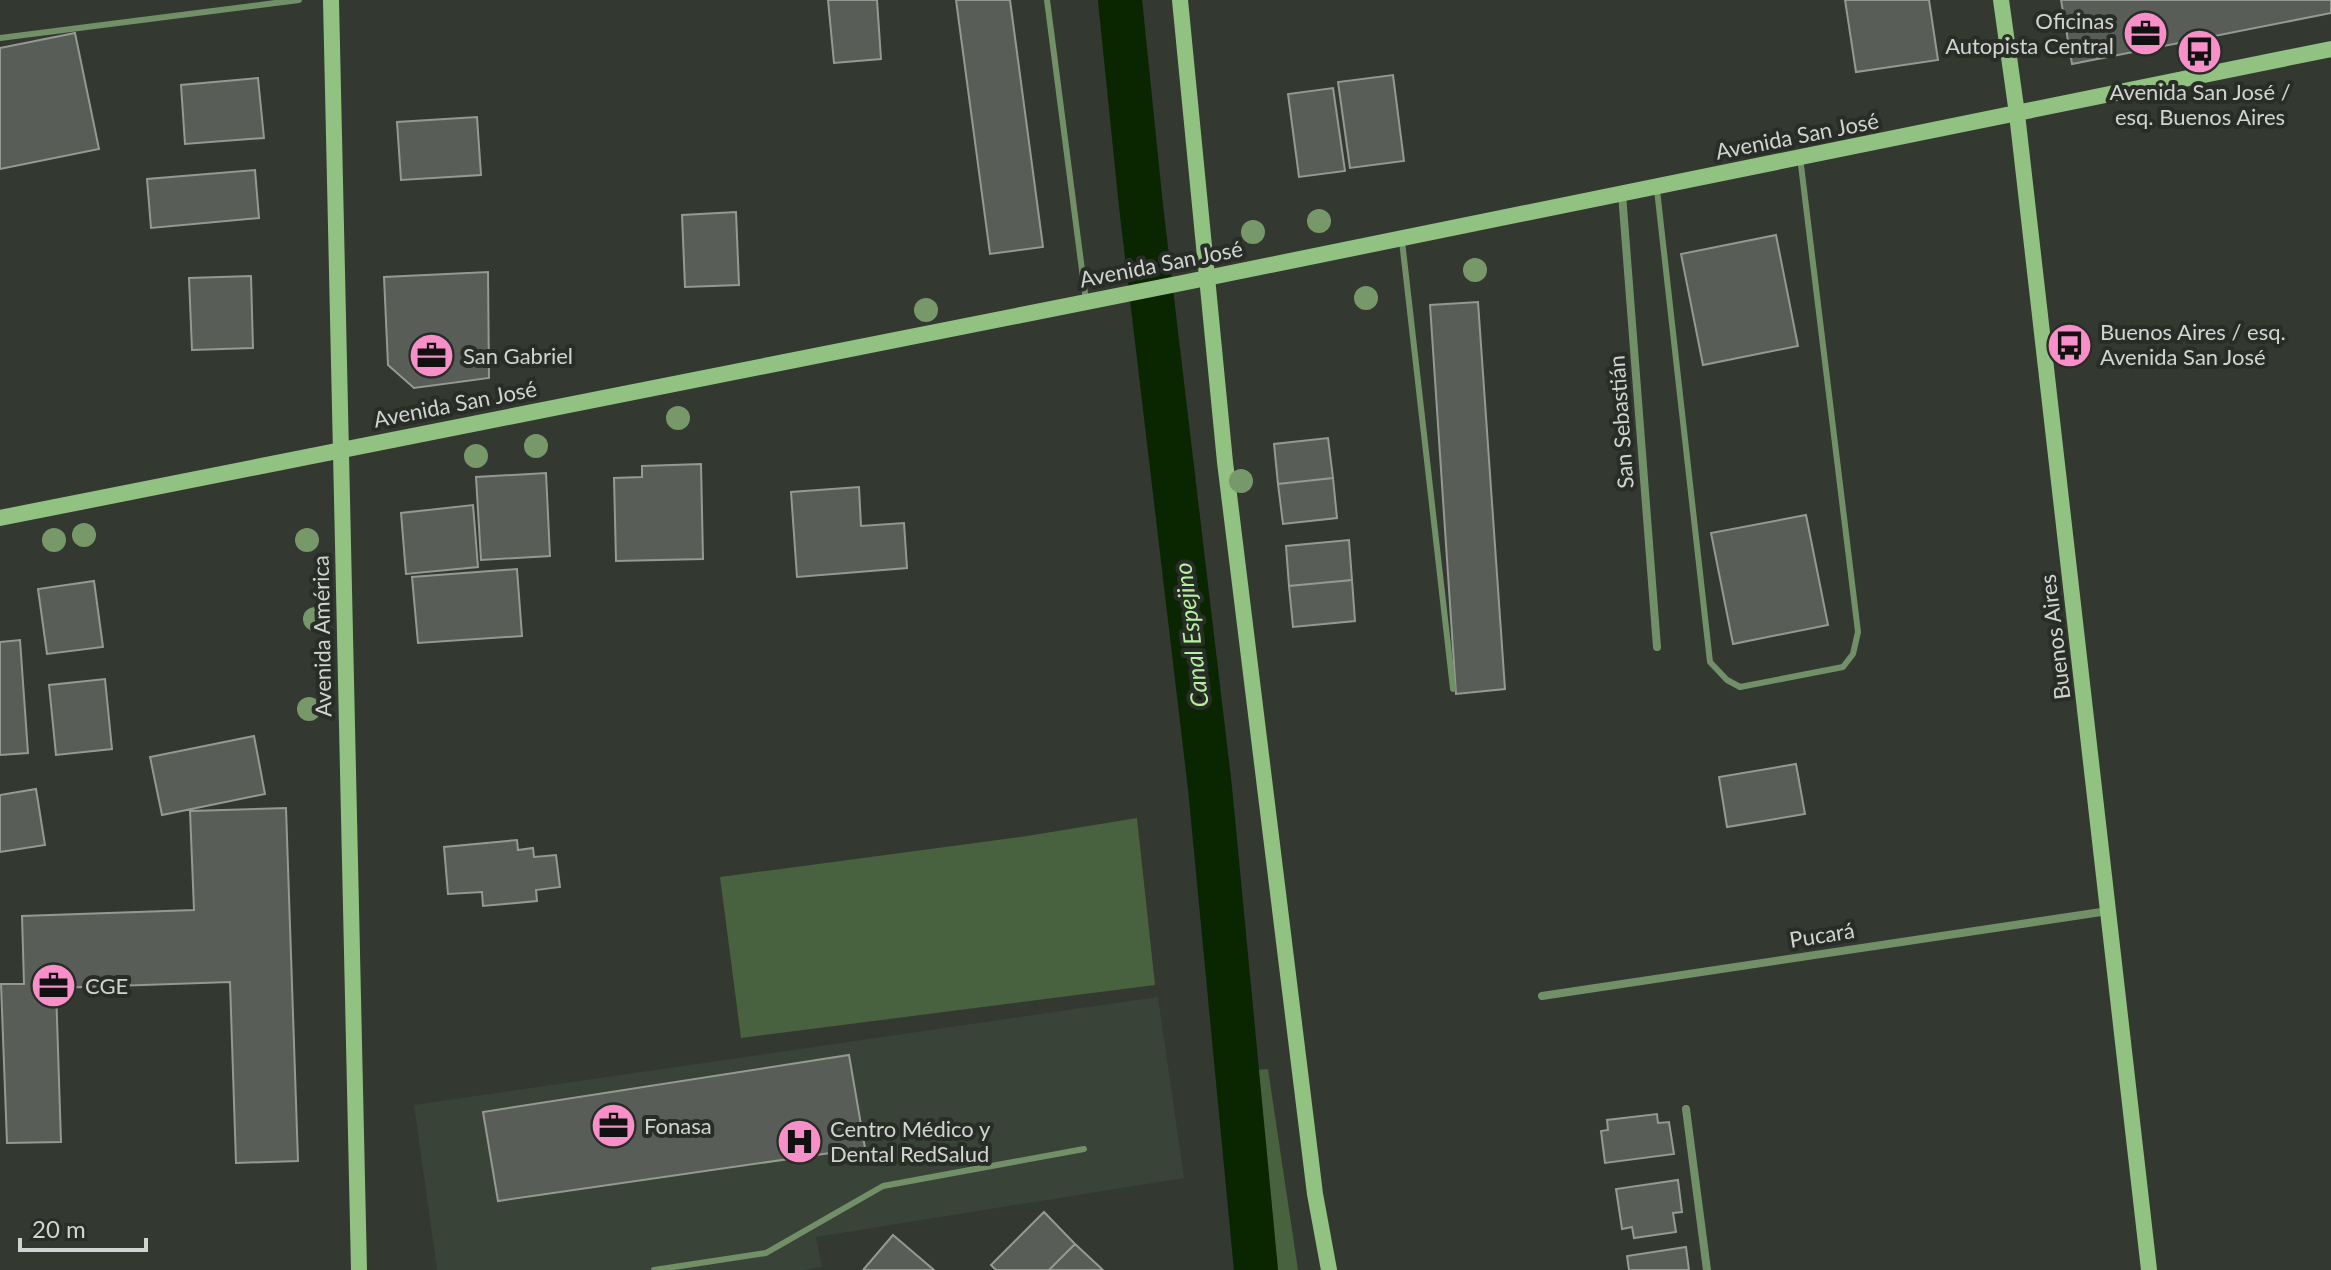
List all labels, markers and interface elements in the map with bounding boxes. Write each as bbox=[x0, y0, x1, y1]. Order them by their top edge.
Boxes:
place label: Oficinas Autopista Central bbox=[1945, 7, 2114, 59]
office icon: Oficinas Autopista Central bbox=[2121, 10, 2169, 58]
bus stop icon: Avenida San José / esq. Buenos Aires bbox=[2176, 27, 2224, 75]
place label: Avenida San José / esq. Buenos Aires bbox=[2109, 78, 2291, 130]
street label: Avenida San José bbox=[1713, 106, 1881, 165]
street label: Avenida San José bbox=[1077, 234, 1245, 293]
place label: Buenos Aires / esq. Avenida San José bbox=[2100, 318, 2286, 370]
bus stop icon: Buenos Aires / esq. Avenida San José bbox=[2045, 321, 2093, 369]
office icon: San Gabriel bbox=[408, 332, 456, 380]
place label: San Gabriel bbox=[463, 342, 573, 369]
street label: San Sebastián bbox=[1602, 354, 1639, 490]
street label: Avenida San José bbox=[371, 374, 539, 433]
street label: Avenida América bbox=[307, 555, 336, 717]
water label: Canal Espejino bbox=[1167, 561, 1214, 709]
street label: Buenos Aires bbox=[2033, 573, 2076, 701]
street label: Pucará bbox=[1787, 916, 1856, 953]
office icon: CGE bbox=[30, 962, 78, 1010]
place label: CGE bbox=[85, 972, 128, 999]
office icon: Fonasa bbox=[589, 1102, 637, 1150]
place label: Fonasa bbox=[644, 1112, 712, 1139]
place label: Centro Médico y Dental RedSalud bbox=[830, 1115, 991, 1167]
hospital icon: Centro Médico y Dental RedSalud bbox=[775, 1118, 823, 1166]
scale bar bbox=[20, 1202, 146, 1252]
text: 20 m bbox=[32, 1214, 86, 1243]

